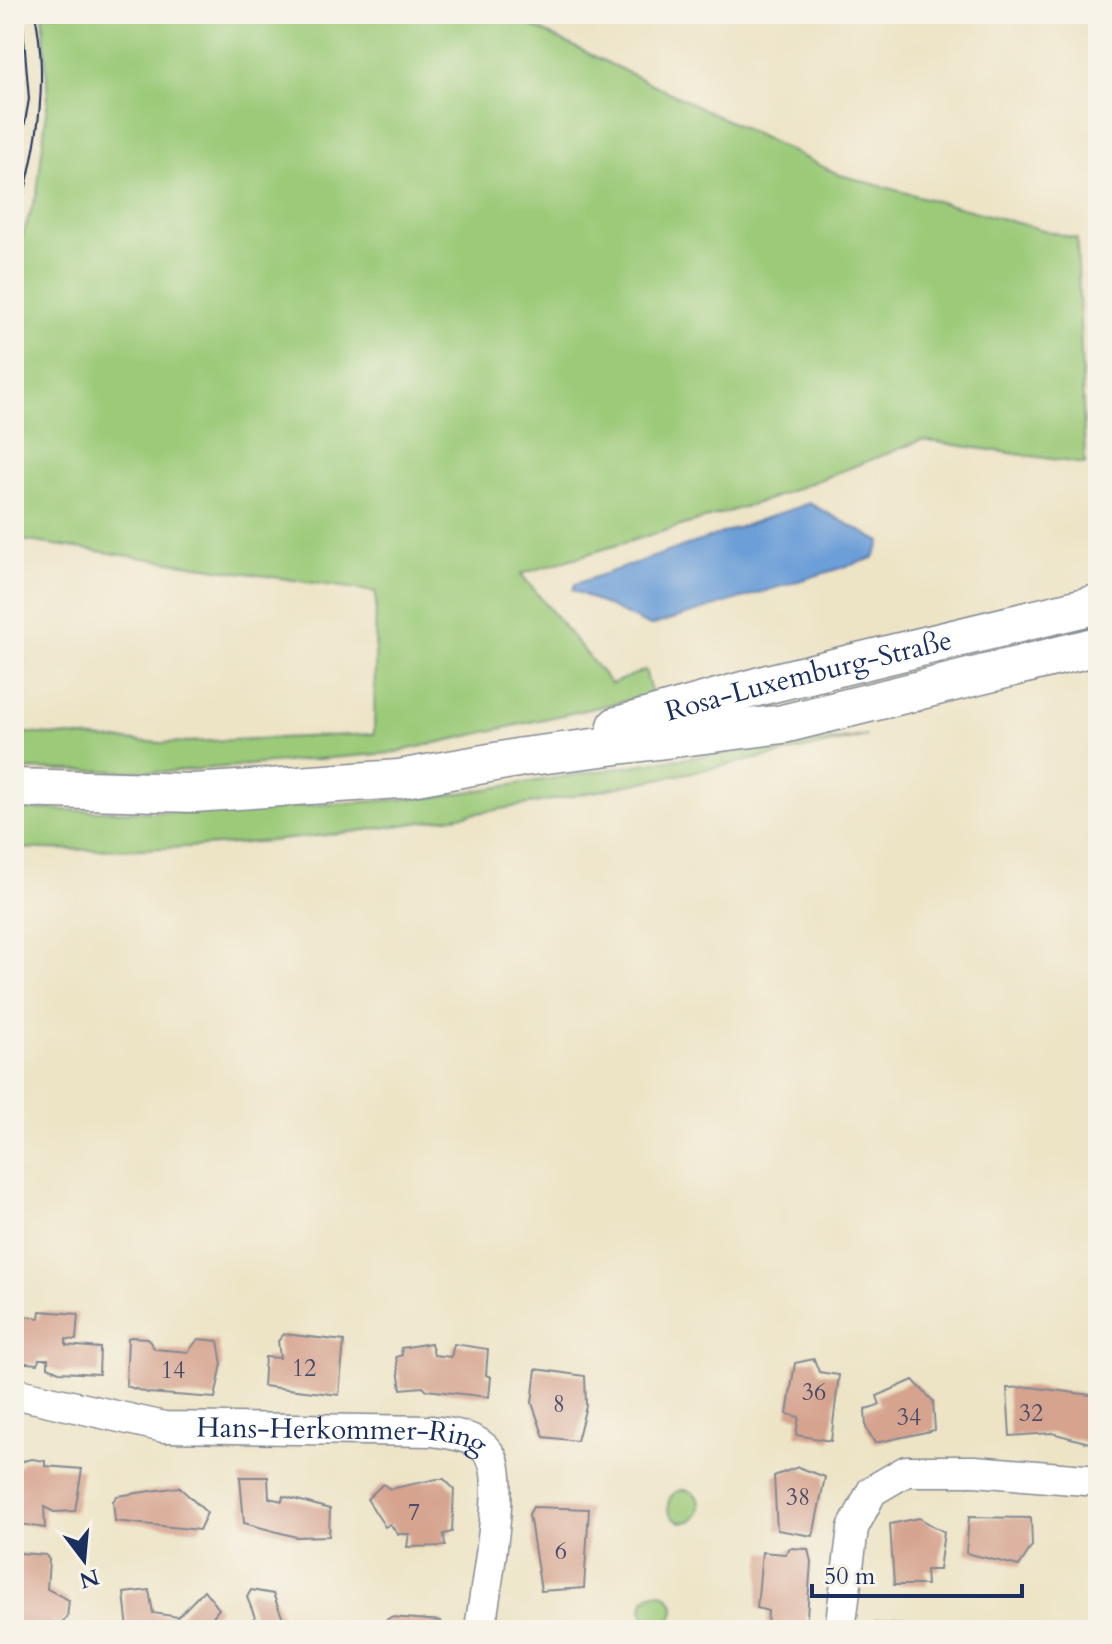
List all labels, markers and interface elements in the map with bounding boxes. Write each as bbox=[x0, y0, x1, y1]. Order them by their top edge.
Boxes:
street label: Rosa-Luxemburg-Straße bbox=[661, 621, 956, 731]
house number: 12 bbox=[292, 1352, 316, 1385]
house number: 14 bbox=[161, 1354, 185, 1387]
house number: 36 bbox=[802, 1376, 826, 1409]
house number: 8 bbox=[553, 1388, 565, 1421]
house number: 32 bbox=[1019, 1397, 1043, 1430]
house number: 34 bbox=[897, 1401, 921, 1434]
street label: Hans-Herkommer-Ring bbox=[196, 1408, 495, 1464]
house number: 38 bbox=[786, 1481, 810, 1514]
house number: 7 bbox=[408, 1496, 420, 1529]
north arrow bbox=[44, 1520, 124, 1600]
house number: 6 bbox=[555, 1535, 567, 1568]
scale bar bbox=[812, 1548, 1022, 1598]
text: 50 m bbox=[824, 1560, 876, 1593]
text: N bbox=[76, 1561, 103, 1595]

